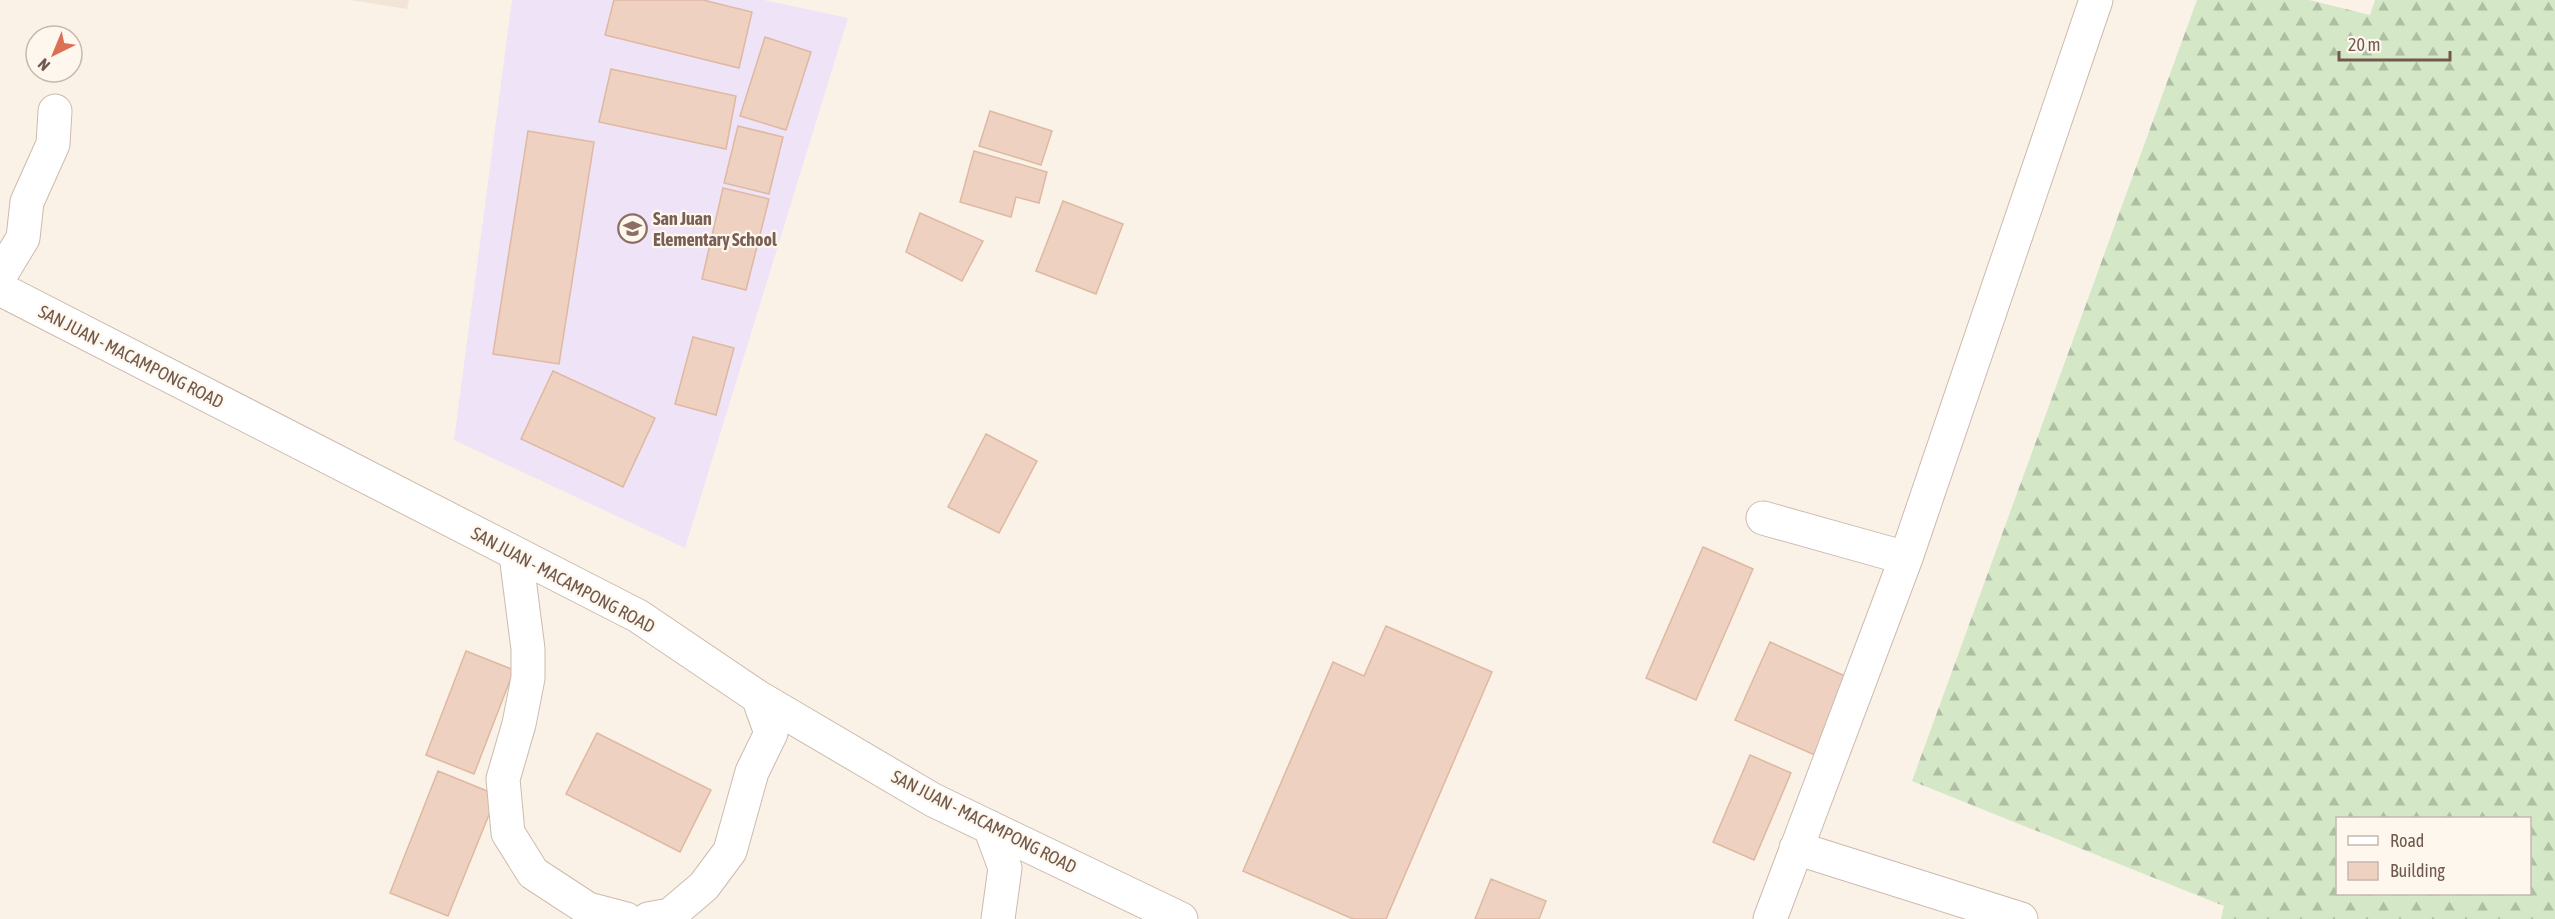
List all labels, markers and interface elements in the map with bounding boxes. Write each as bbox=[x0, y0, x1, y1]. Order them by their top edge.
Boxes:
north arrow bbox=[24, 24, 84, 84]
scale bar bbox=[2339, 24, 2450, 62]
text: 20 m bbox=[2348, 34, 2380, 55]
text: N bbox=[34, 55, 53, 75]
place label: San Juan Elementary School bbox=[653, 208, 777, 250]
school or university icon: San Juan Elementary School bbox=[616, 213, 648, 245]
street label: SAN JUAN - MACAMPONG ROAD bbox=[35, 301, 227, 412]
street label: SAN JUAN - MACAMPONG ROAD bbox=[468, 522, 659, 637]
street label: SAN JUAN - MACAMPONG ROAD bbox=[888, 766, 1080, 877]
legend bbox=[2336, 817, 2531, 895]
text: Road bbox=[2390, 830, 2424, 851]
text: Building bbox=[2390, 860, 2445, 881]

